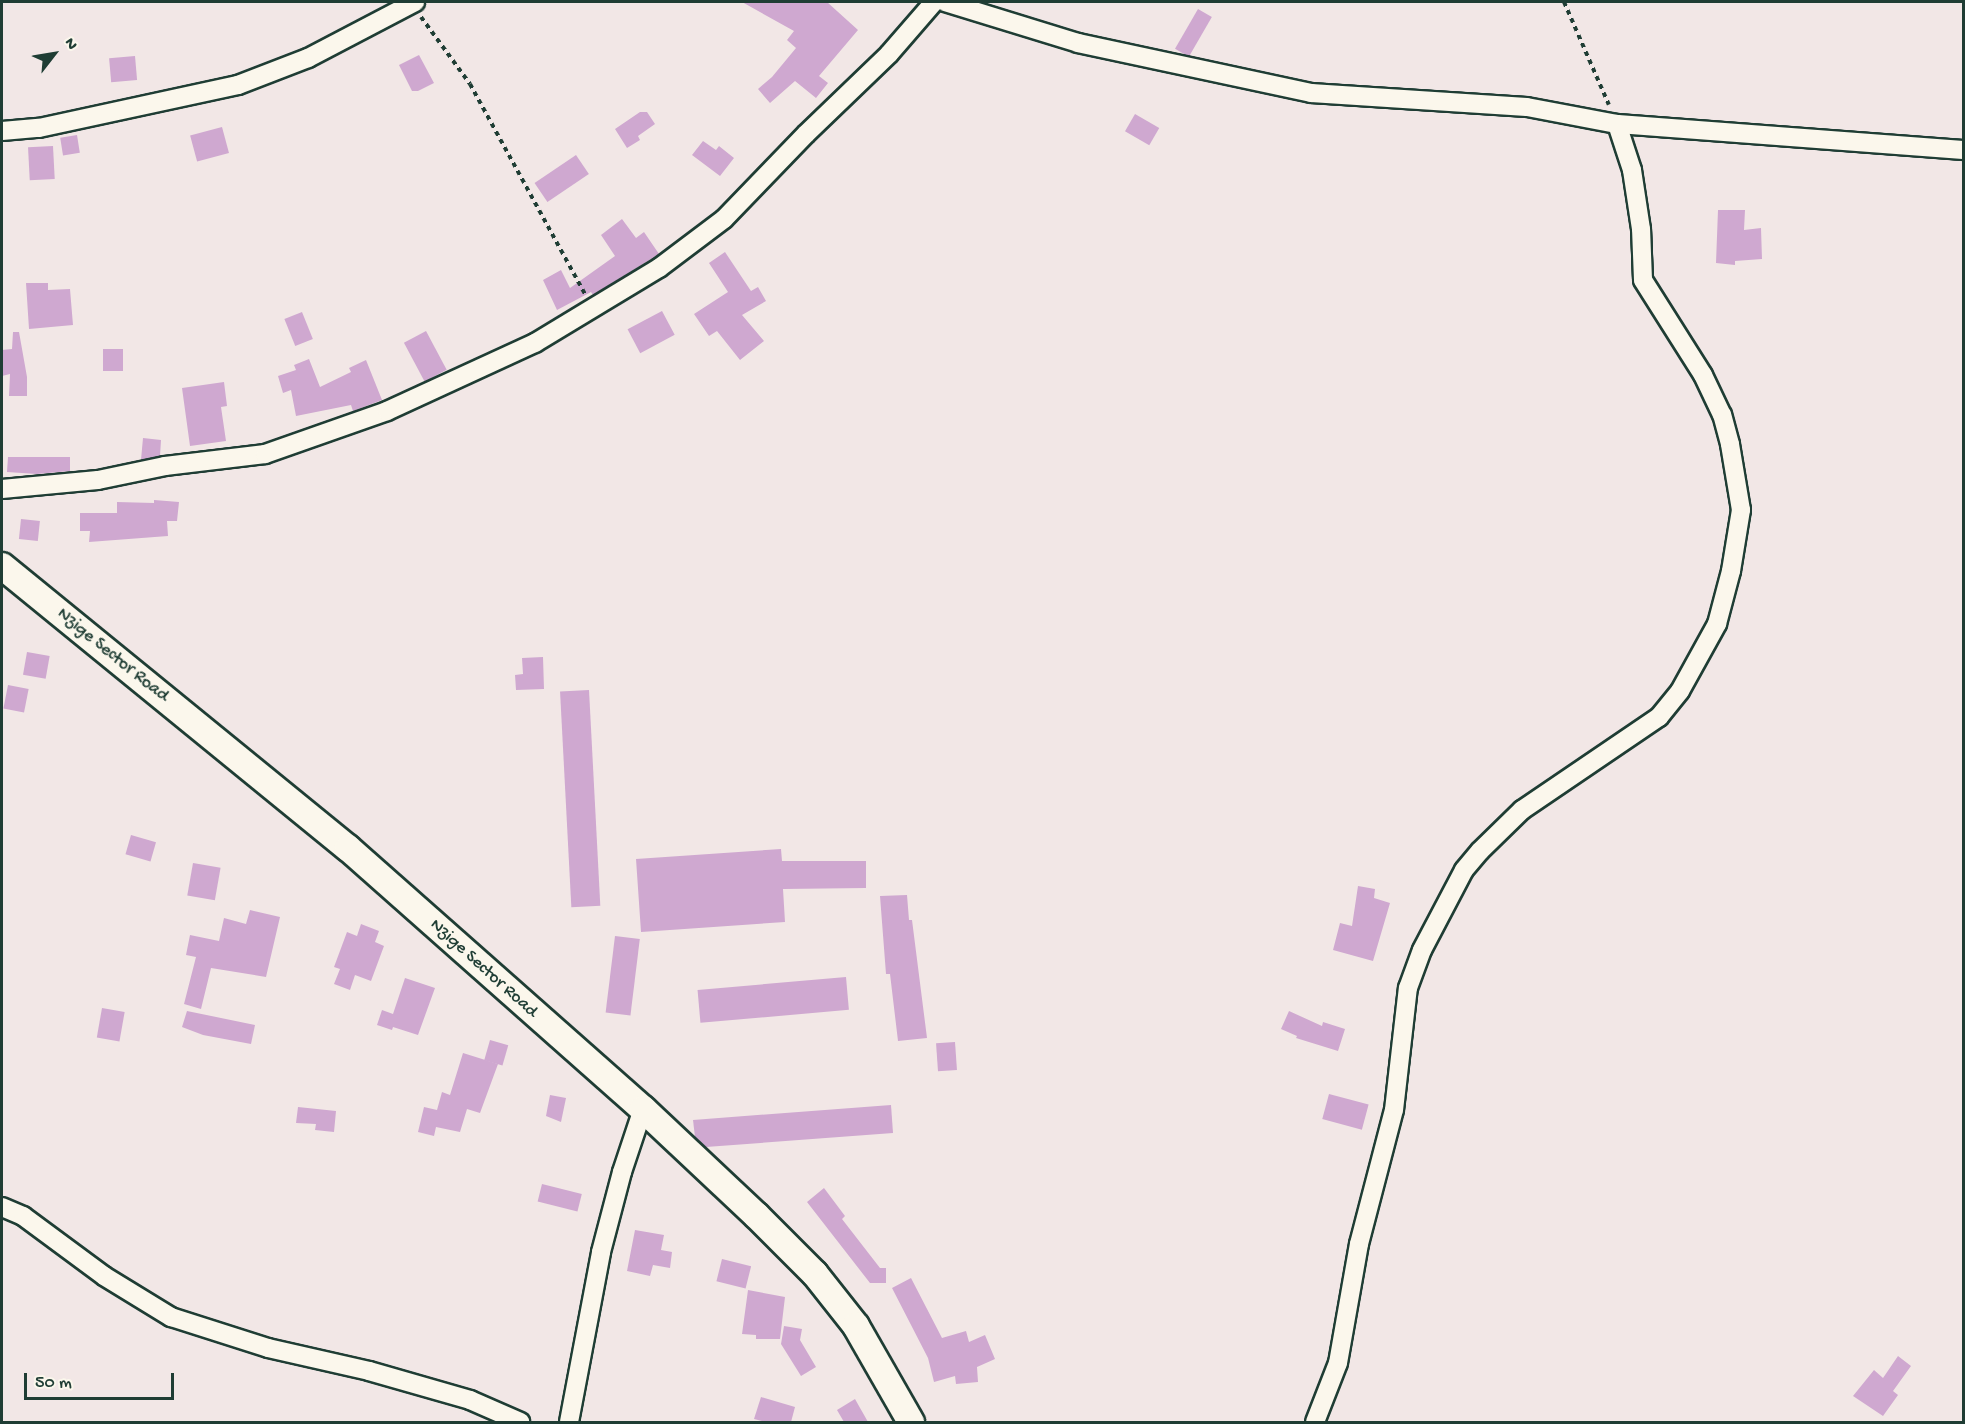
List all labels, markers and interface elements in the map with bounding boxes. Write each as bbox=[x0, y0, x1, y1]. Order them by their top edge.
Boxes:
north arrow bbox=[24, 24, 84, 84]
text: N bbox=[59, 35, 81, 54]
street label: Nzige Sector Road bbox=[52, 604, 172, 708]
street label: Nzige Sector Road bbox=[425, 915, 541, 1023]
scale bar bbox=[27, 1361, 177, 1399]
text: 50 m bbox=[35, 1373, 72, 1394]

